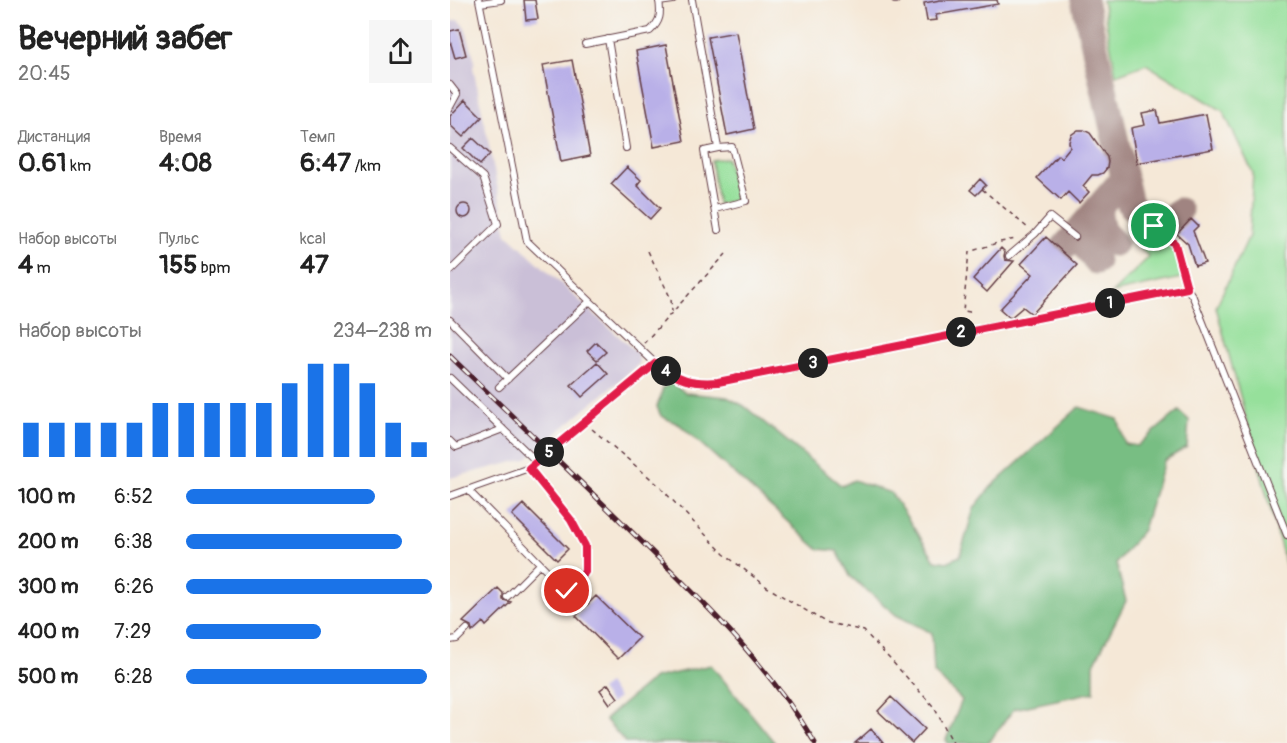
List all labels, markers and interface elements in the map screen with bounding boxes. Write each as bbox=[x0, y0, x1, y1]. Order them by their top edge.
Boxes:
text: Вечерний забег bbox=[18, 18, 232, 59]
button: share bbox=[369, 20, 432, 83]
text: 20:45 bbox=[18, 61, 71, 86]
text: Дистанция bbox=[18, 127, 91, 147]
text: Время bbox=[159, 127, 202, 147]
text: Темп bbox=[300, 127, 335, 147]
text: 0.61 bbox=[18, 147, 67, 179]
text: 4:08 bbox=[159, 147, 212, 179]
text: 6:47 bbox=[300, 147, 351, 179]
text: km bbox=[67, 156, 91, 176]
text: /km bbox=[351, 156, 381, 176]
pin bbox=[1128, 200, 1179, 251]
icon: arrive bbox=[1137, 209, 1170, 242]
text: Набор высоты bbox=[18, 229, 117, 249]
text: Пульс bbox=[159, 229, 199, 249]
text: kcal bbox=[300, 229, 326, 249]
text: 4 bbox=[18, 249, 33, 281]
text: 155 bbox=[159, 249, 197, 281]
text: 47 bbox=[300, 249, 329, 281]
text: m bbox=[33, 258, 51, 278]
text: bpm bbox=[197, 258, 230, 278]
pin: 1 bbox=[1095, 288, 1125, 318]
text: 1 bbox=[1107, 293, 1113, 313]
pin: 2 bbox=[946, 317, 976, 347]
text: Набор высоты bbox=[18, 318, 142, 343]
text: 234–238 m bbox=[333, 318, 432, 343]
text: 2 bbox=[957, 322, 965, 342]
pin: 3 bbox=[798, 348, 828, 378]
text: 3 bbox=[809, 353, 817, 373]
pin: 4 bbox=[651, 356, 681, 386]
text: 4 bbox=[661, 361, 671, 381]
pin: 5 bbox=[534, 437, 564, 467]
text: 5 bbox=[545, 442, 553, 462]
text: 100 m bbox=[18, 484, 75, 509]
text: 6:52 bbox=[114, 484, 153, 509]
text: 200 m bbox=[18, 529, 79, 554]
text: 6:38 bbox=[114, 529, 152, 554]
pin bbox=[541, 565, 592, 616]
text: 300 m bbox=[18, 574, 79, 599]
text: 6:26 bbox=[114, 574, 154, 599]
icon: check bbox=[550, 574, 583, 607]
text: 400 m bbox=[18, 619, 79, 644]
text: 7:29 bbox=[114, 619, 151, 644]
text: 500 m bbox=[18, 664, 78, 689]
text: 6:28 bbox=[114, 664, 152, 689]

